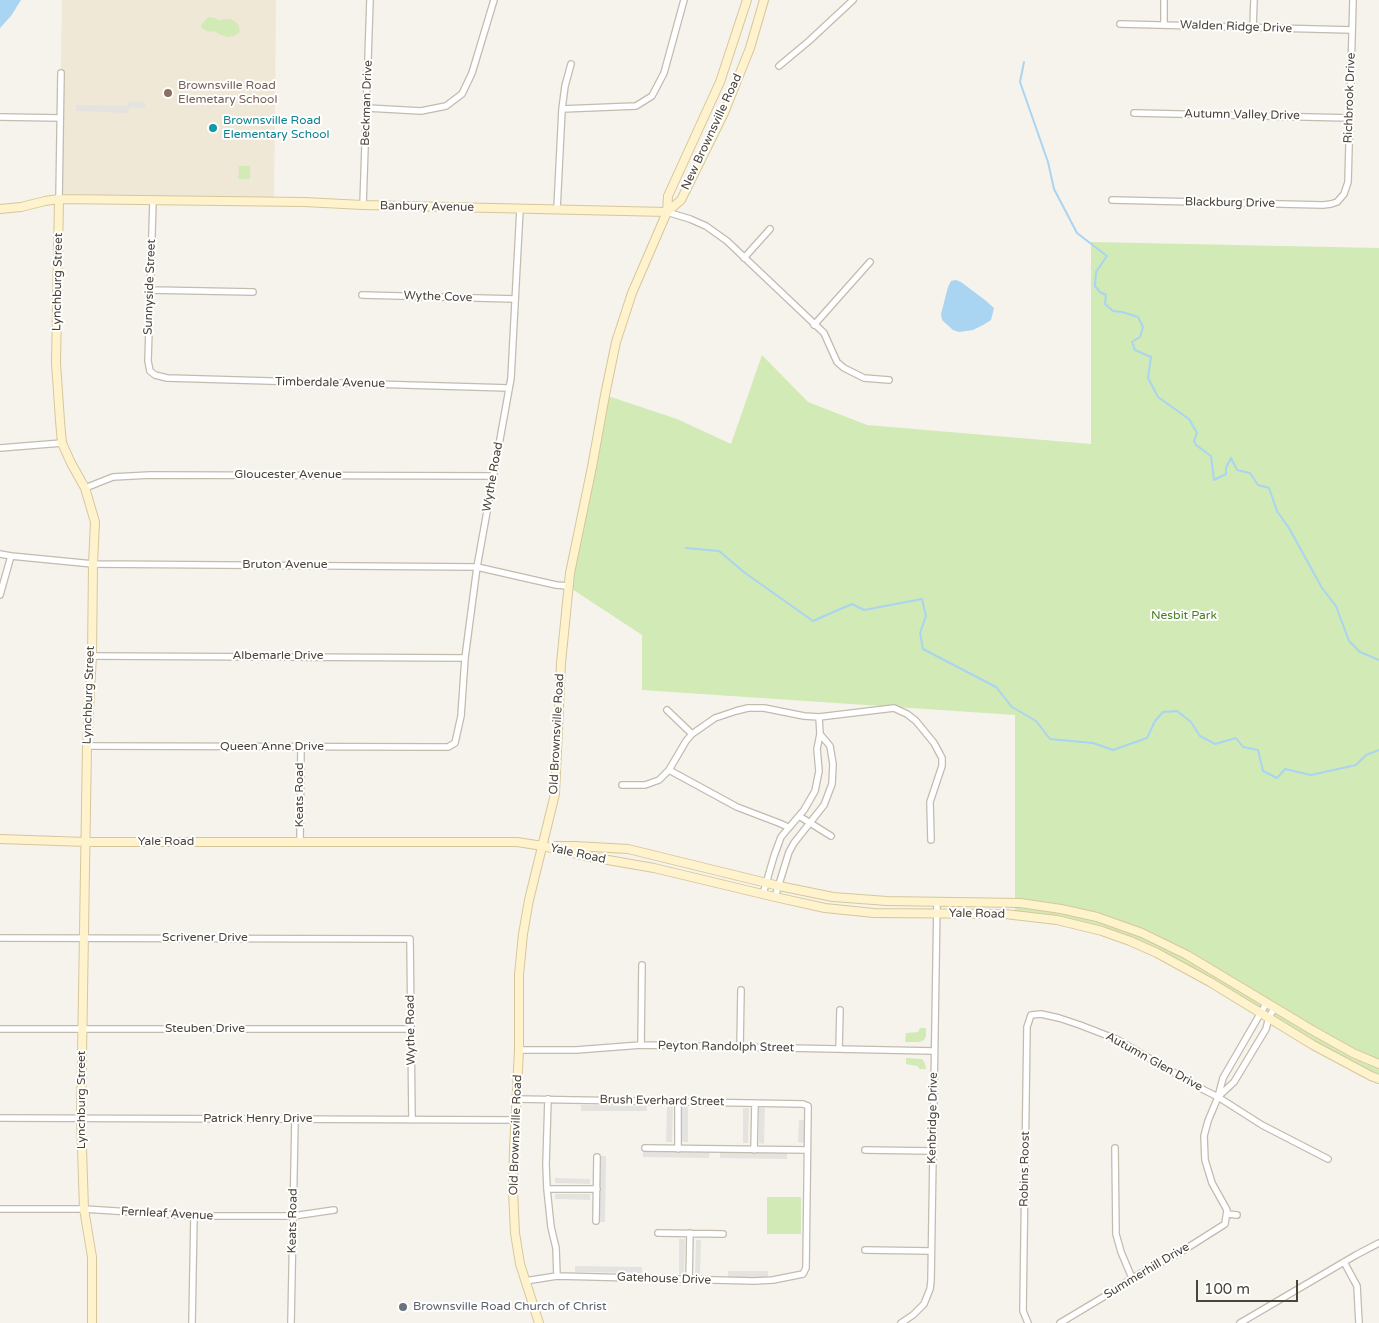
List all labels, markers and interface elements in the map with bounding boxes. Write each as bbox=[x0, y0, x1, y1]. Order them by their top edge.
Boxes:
street label: Walden Ridge Drive bbox=[1180, 18, 1292, 36]
street label: Richbrook Drive bbox=[1341, 52, 1359, 144]
street label: Beckman Drive bbox=[358, 60, 376, 146]
street label: New Brownsville Road bbox=[679, 72, 745, 192]
place label: Brownsville Road Elemetary School bbox=[178, 79, 277, 107]
marker: Brownsville Road Elemetary School bbox=[162, 87, 174, 99]
street label: Autumn Valley Drive bbox=[1184, 107, 1300, 123]
place label: Brownsville Road Elementary School bbox=[223, 114, 330, 142]
marker: Brownsville Road Elementary School bbox=[207, 122, 219, 134]
street label: Blackburg Drive bbox=[1185, 195, 1275, 211]
street label: Banbury Avenue bbox=[380, 199, 474, 215]
street label: Lynchburg Street bbox=[50, 233, 66, 331]
street label: Sunnyside Street bbox=[141, 239, 159, 335]
street label: Wythe Cove bbox=[403, 289, 473, 305]
street label: Timberdale Avenue bbox=[275, 375, 385, 391]
street label: Wythe Road bbox=[480, 441, 506, 513]
street label: Gloucester Avenue bbox=[234, 468, 342, 482]
street label: Bruton Avenue bbox=[242, 558, 328, 572]
park label: Nesbit Park bbox=[1151, 609, 1217, 623]
street label: Lynchburg Street bbox=[80, 645, 98, 745]
street label: Albemarle Drive bbox=[232, 649, 324, 663]
street label: Old Brownsville Road bbox=[547, 673, 567, 795]
street label: Queen Anne Drive bbox=[220, 740, 324, 754]
street label: Keats Road bbox=[293, 762, 307, 828]
street label: Yale Road bbox=[138, 835, 194, 849]
street label: Yale Road bbox=[549, 841, 607, 867]
street label: Yale Road bbox=[949, 906, 1005, 922]
street label: Scrivener Drive bbox=[162, 931, 248, 945]
street label: Wythe Road bbox=[403, 995, 419, 1065]
street label: Steuben Drive bbox=[165, 1022, 245, 1036]
street label: Autumn Glen Drive bbox=[1103, 1029, 1205, 1095]
street label: Peyton Randolph Street bbox=[658, 1039, 794, 1055]
street label: Lynchburg Street bbox=[75, 1051, 89, 1149]
street label: Kenbridge Drive bbox=[925, 1072, 941, 1164]
street label: Old Brownsville Road bbox=[507, 1074, 525, 1196]
street label: Brush Everhard Street bbox=[599, 1093, 725, 1109]
street label: Patrick Henry Drive bbox=[203, 1112, 313, 1126]
street label: Robins Roost bbox=[1017, 1131, 1033, 1207]
street label: Keats Road bbox=[285, 1188, 301, 1254]
street label: Fernleaf Avenue bbox=[120, 1204, 214, 1224]
street label: Summerhill Drive bbox=[1102, 1240, 1192, 1302]
street label: Gatehouse Drive bbox=[617, 1270, 711, 1288]
scale bar bbox=[1199, 1270, 1302, 1302]
text: 100 m bbox=[1204, 1280, 1250, 1298]
place label: Brownsville Road Church of Christ bbox=[413, 1300, 607, 1314]
marker: Brownsville Road Church of Christ bbox=[397, 1301, 409, 1313]

